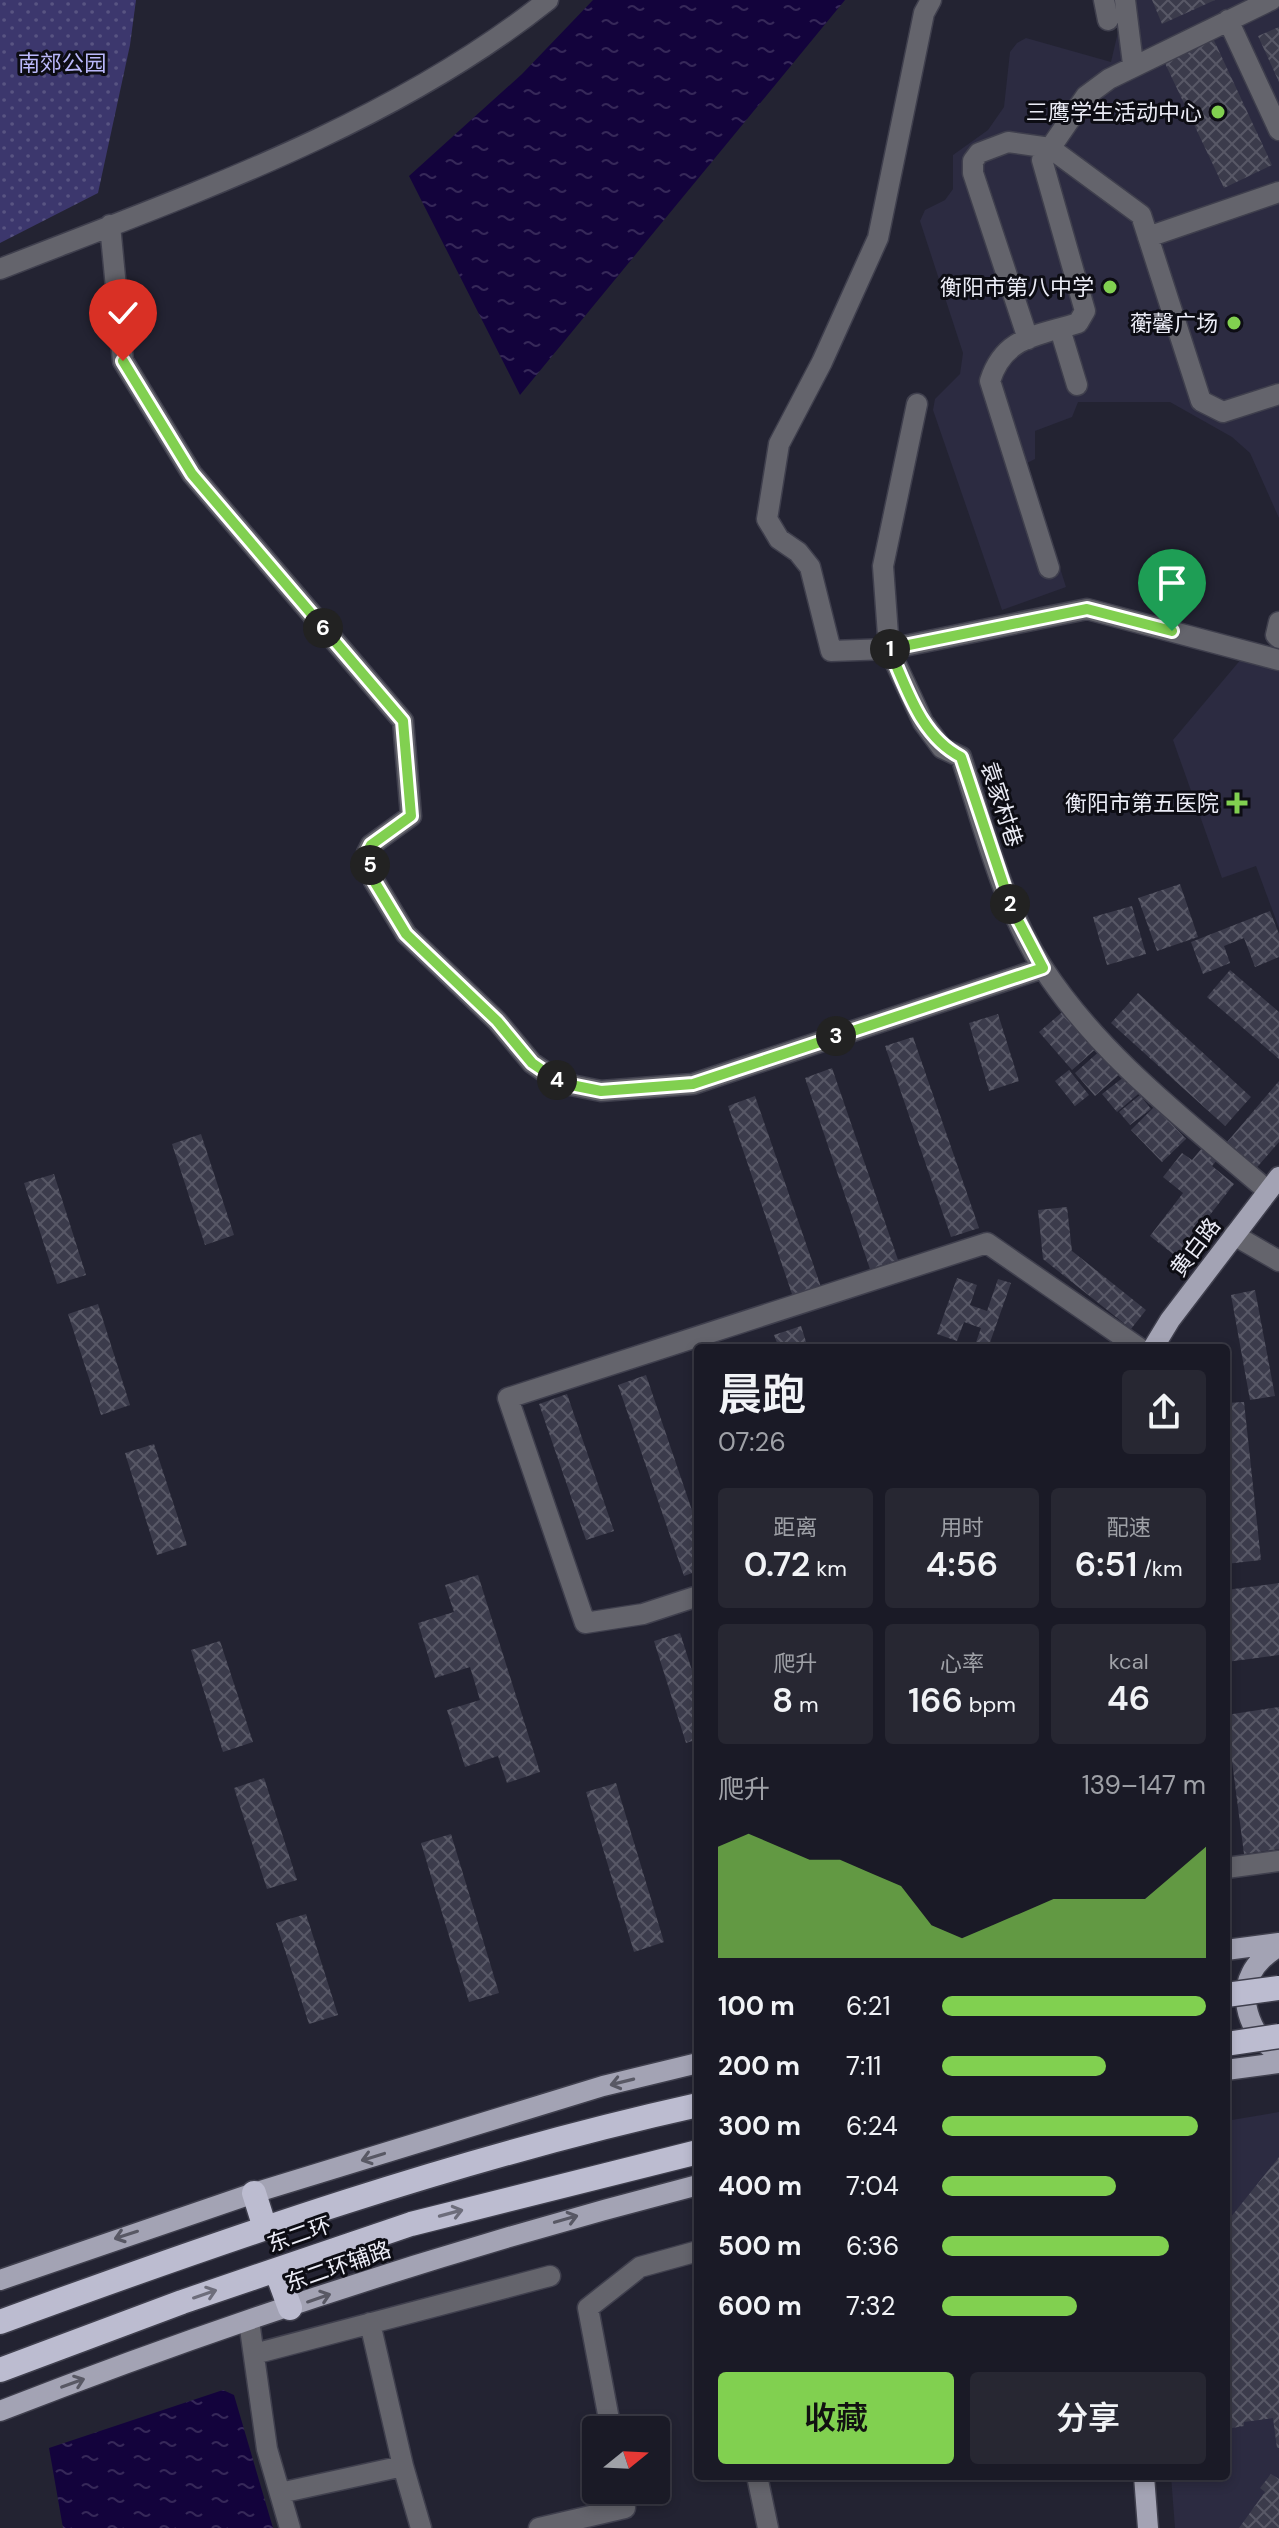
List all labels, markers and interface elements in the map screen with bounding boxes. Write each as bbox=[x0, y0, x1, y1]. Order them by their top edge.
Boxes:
park label: 南郊公园 bbox=[18, 49, 106, 78]
place label: 三鹰学生活动中心 bbox=[1026, 98, 1202, 127]
marker: 三鹰学生活动中心 bbox=[1209, 103, 1227, 121]
place label: 衡阳市第八中学 bbox=[940, 273, 1094, 302]
marker: 衡阳市第八中学 bbox=[1101, 278, 1119, 296]
pin bbox=[89, 279, 157, 361]
icon: check bbox=[101, 291, 145, 335]
place label: 蘅馨广场 bbox=[1130, 309, 1218, 338]
marker: 蘅馨广场 bbox=[1225, 314, 1243, 332]
pin bbox=[1138, 549, 1206, 631]
icon: arrive bbox=[1150, 561, 1194, 605]
pin: 6 bbox=[303, 608, 343, 648]
text: 6 bbox=[316, 613, 330, 642]
pin: 1 bbox=[870, 629, 910, 669]
text: 1 bbox=[886, 634, 894, 663]
street label: 袁家村巷 bbox=[974, 758, 1029, 850]
place label: 衡阳市第五医院 bbox=[1065, 789, 1219, 818]
marker: 衡阳市第五医院 bbox=[1226, 792, 1248, 814]
pin: 5 bbox=[350, 845, 390, 885]
text: 5 bbox=[363, 850, 377, 879]
pin: 2 bbox=[990, 884, 1030, 924]
text: 2 bbox=[1004, 889, 1016, 918]
pin: 3 bbox=[816, 1016, 856, 1056]
text: 3 bbox=[829, 1021, 843, 1050]
pin: 4 bbox=[537, 1060, 577, 1100]
text: 4 bbox=[550, 1065, 564, 1094]
street label: 黄白路 bbox=[1164, 1212, 1227, 1282]
text: 晨跑 bbox=[718, 1366, 806, 1424]
button: share bbox=[1122, 1370, 1206, 1454]
text: 07:26 bbox=[718, 1425, 786, 1459]
text: 距离 bbox=[773, 1513, 817, 1542]
text: 用时 bbox=[940, 1513, 984, 1542]
text: 配速 bbox=[1107, 1513, 1151, 1542]
text: 0.72 bbox=[744, 1542, 810, 1587]
text: 4:56 bbox=[926, 1542, 998, 1587]
text: 6:51 bbox=[1075, 1542, 1137, 1587]
text: km bbox=[810, 1554, 847, 1583]
text: /km bbox=[1137, 1554, 1183, 1583]
text: kcal bbox=[1109, 1647, 1149, 1676]
text: 爬升 bbox=[773, 1649, 817, 1678]
text: 心率 bbox=[940, 1649, 984, 1678]
text: 46 bbox=[1107, 1676, 1150, 1721]
text: 8 bbox=[772, 1678, 793, 1723]
text: 166 bbox=[908, 1678, 963, 1723]
text: m bbox=[793, 1690, 819, 1719]
text: bpm bbox=[963, 1690, 1016, 1719]
text: 139–147 m bbox=[1082, 1768, 1206, 1802]
text: 爬升 bbox=[718, 1772, 770, 1806]
text: 100 m bbox=[718, 1989, 795, 2023]
text: 6:21 bbox=[846, 1989, 891, 2023]
text: 200 m bbox=[718, 2049, 800, 2083]
text: 7:11 bbox=[846, 2049, 881, 2083]
one-way arrow bbox=[610, 2075, 636, 2090]
text: 300 m bbox=[718, 2109, 801, 2143]
text: 6:24 bbox=[846, 2109, 898, 2143]
one-way arrow bbox=[361, 2150, 387, 2165]
text: 400 m bbox=[718, 2169, 802, 2203]
text: 7:04 bbox=[846, 2169, 899, 2203]
one-way arrow bbox=[438, 2204, 464, 2219]
street label: 东二环 bbox=[263, 2210, 335, 2259]
one-way arrow bbox=[553, 2211, 579, 2226]
one-way arrow bbox=[113, 2229, 138, 2244]
text: 500 m bbox=[718, 2229, 801, 2263]
text: 6:36 bbox=[846, 2229, 899, 2263]
street label: 东二环辅路 bbox=[281, 2235, 395, 2298]
one-way arrow bbox=[192, 2286, 217, 2301]
one-way arrow bbox=[306, 2289, 331, 2304]
text: 600 m bbox=[718, 2289, 802, 2323]
text: 7:32 bbox=[846, 2289, 895, 2323]
button: 收藏 bbox=[718, 2372, 954, 2464]
button: 分享 bbox=[970, 2372, 1206, 2464]
one-way arrow bbox=[60, 2375, 85, 2389]
north arrow bbox=[582, 2416, 670, 2504]
map controls bbox=[582, 2416, 670, 2504]

